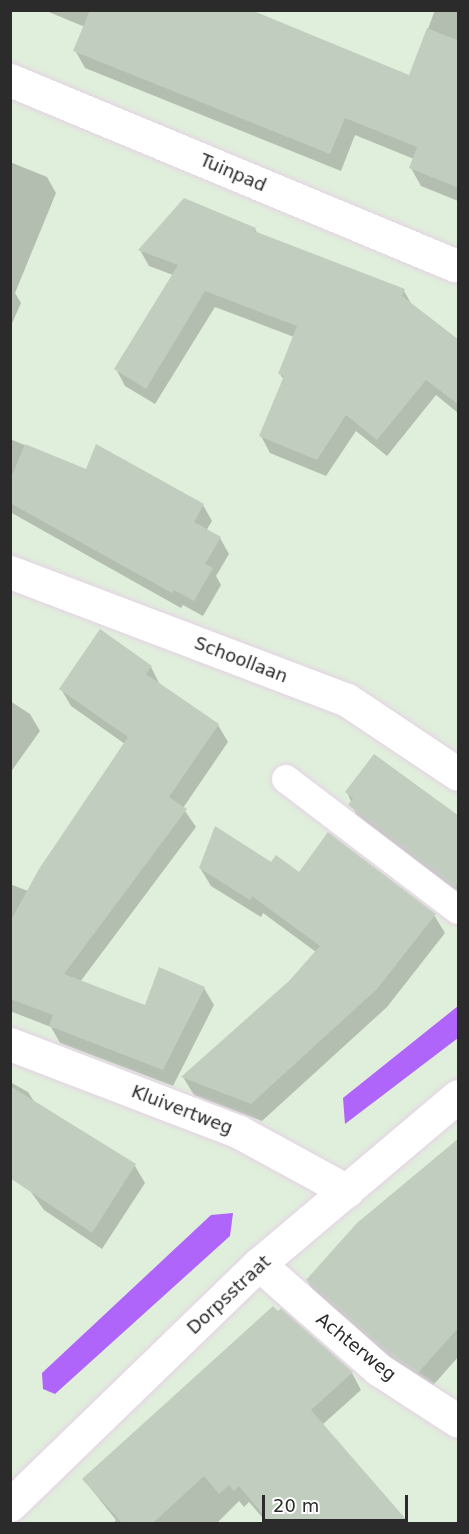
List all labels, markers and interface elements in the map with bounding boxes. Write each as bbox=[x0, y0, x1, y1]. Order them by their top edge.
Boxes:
street label: Tuinpad bbox=[197, 149, 269, 197]
street label: Schoollaan bbox=[191, 632, 291, 688]
street label: Kluivertweg bbox=[128, 1081, 236, 1139]
street label: Dorpsstraat bbox=[183, 1251, 275, 1339]
street label: Achterweg bbox=[312, 1308, 400, 1386]
scale bar bbox=[265, 1483, 410, 1521]
text: 20 m bbox=[273, 1495, 319, 1516]

